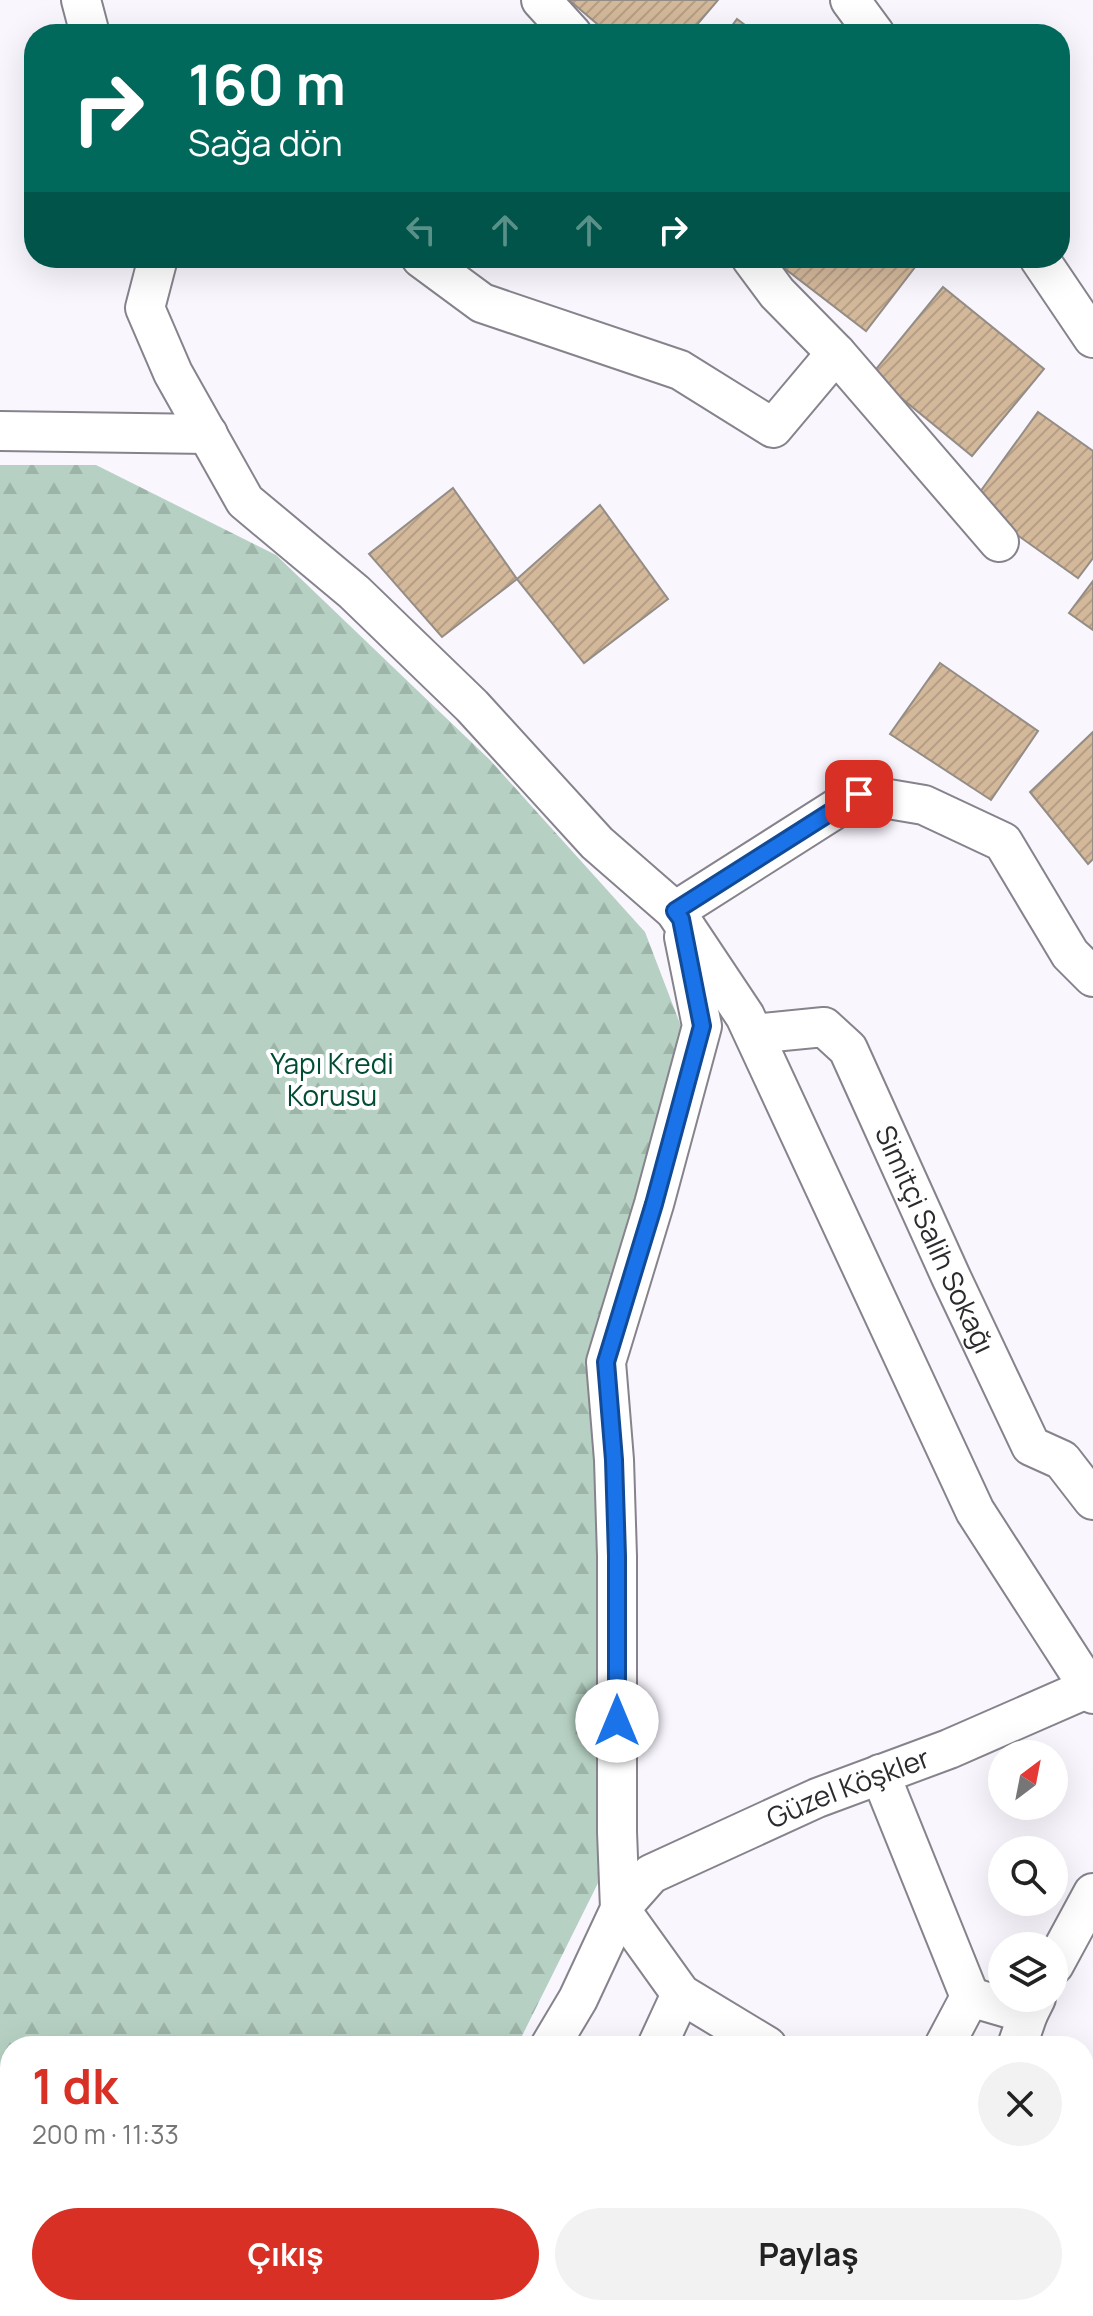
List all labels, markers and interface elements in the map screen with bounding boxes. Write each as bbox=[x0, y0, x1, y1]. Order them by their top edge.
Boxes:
text: 160 m bbox=[188, 45, 346, 122]
icon: right bbox=[56, 56, 160, 160]
text: Sağa dön bbox=[188, 118, 343, 167]
icon: left bbox=[399, 208, 443, 252]
icon: ahead bbox=[483, 208, 527, 252]
icon: ahead bbox=[567, 208, 611, 252]
icon: right bbox=[651, 208, 695, 252]
pin bbox=[825, 760, 893, 828]
icon: arrive bbox=[837, 772, 881, 816]
park label: Yapı Kredi Korusu bbox=[270, 1044, 394, 1114]
street label: Simitçi Salih Sokağı bbox=[867, 1119, 1004, 1359]
position arrow bbox=[575, 1679, 659, 1763]
street label: Güzel Köşkler bbox=[760, 1738, 935, 1837]
north arrow bbox=[988, 1740, 1068, 1820]
map controls bbox=[988, 1740, 1068, 2012]
button: search bbox=[988, 1836, 1068, 1916]
button: layers bbox=[988, 1932, 1068, 2012]
text: 1 dk bbox=[32, 2053, 118, 2118]
button: close bbox=[978, 2062, 1062, 2146]
text: 200 m · 11:33 bbox=[32, 2116, 179, 2152]
button: Çıkış bbox=[32, 2208, 539, 2300]
button: Paylaş bbox=[555, 2208, 1062, 2300]

